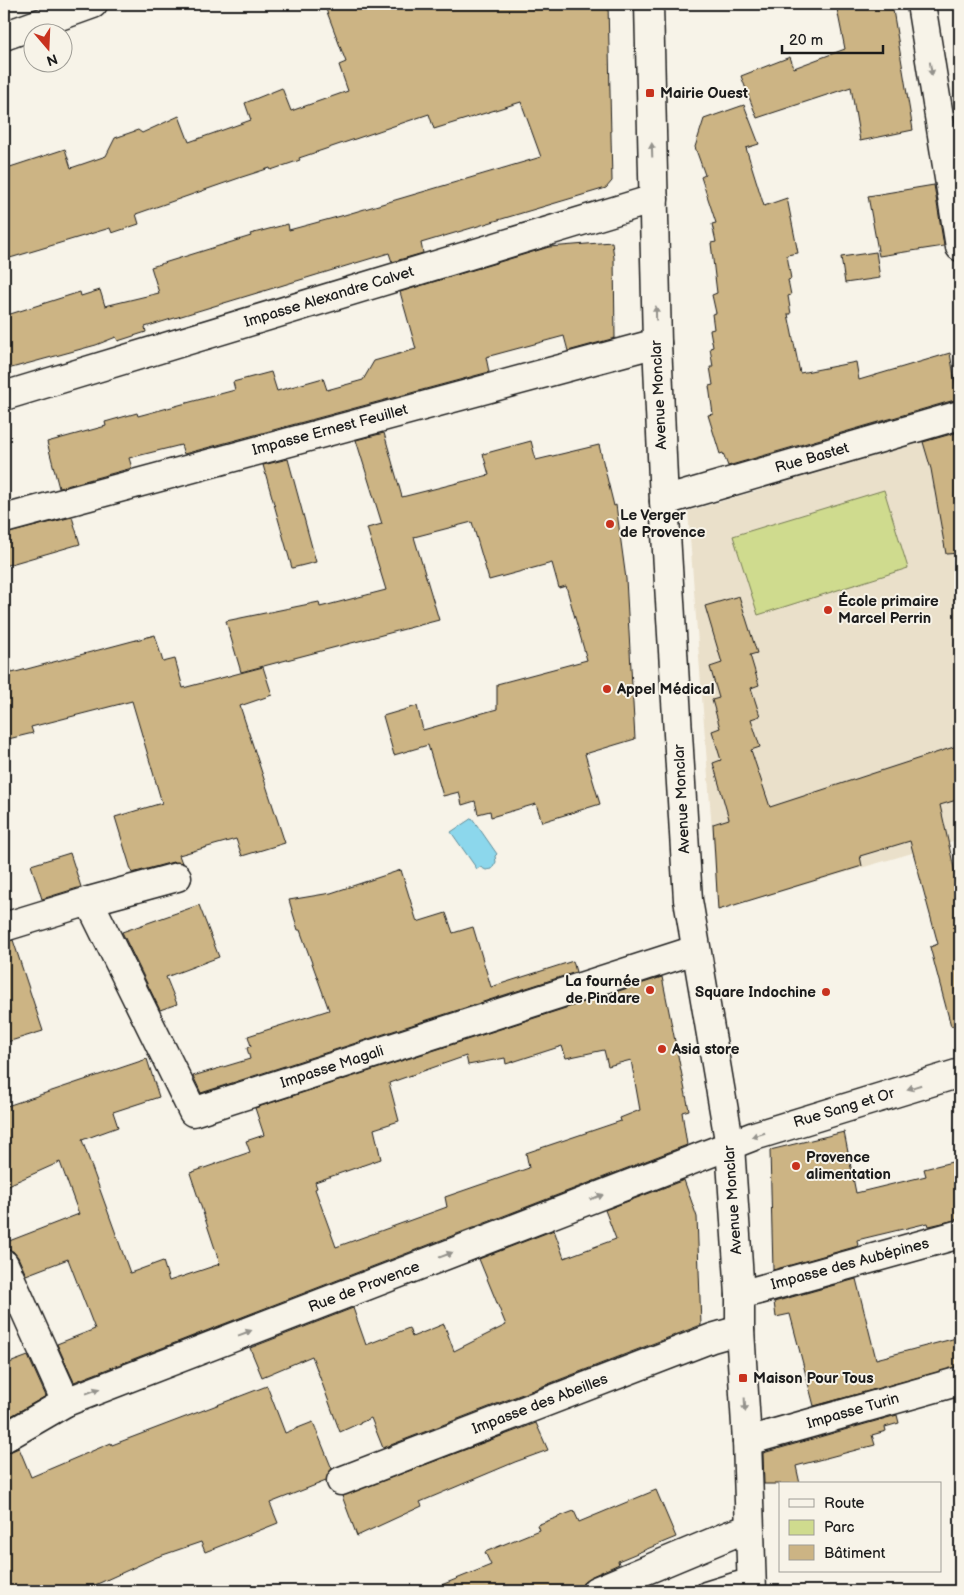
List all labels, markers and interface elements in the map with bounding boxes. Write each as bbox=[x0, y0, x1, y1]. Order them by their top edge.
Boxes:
north arrow bbox=[22, 22, 72, 72]
scale bar bbox=[782, 22, 883, 54]
text: 20 m bbox=[789, 31, 823, 50]
text: N bbox=[44, 50, 60, 70]
one-way arrow bbox=[928, 62, 936, 78]
place label: Mairie Ouest bbox=[660, 84, 748, 103]
marker: Mairie Ouest bbox=[644, 87, 656, 99]
one-way arrow bbox=[648, 142, 656, 158]
street label: Impasse Alexandre Calvet bbox=[242, 262, 416, 332]
one-way arrow bbox=[652, 305, 660, 321]
street label: Avenue Monclar bbox=[647, 339, 671, 450]
street label: Impasse Ernest Feuillet bbox=[250, 400, 410, 460]
street label: Rue Bastet bbox=[773, 438, 851, 478]
place label: Le Verger de Provence bbox=[620, 506, 706, 542]
marker: Le Verger de Provence bbox=[604, 518, 616, 530]
place label: École primaire Marcel Perrin bbox=[838, 591, 939, 628]
marker: École primaire Marcel Perrin bbox=[822, 604, 834, 616]
place label: Appel Médical bbox=[616, 680, 714, 699]
marker: Appel Médical bbox=[601, 683, 613, 695]
street label: Avenue Monclar bbox=[670, 743, 694, 854]
place label: La fournée de Pindare bbox=[565, 972, 640, 1008]
place label: Square Indochine bbox=[695, 983, 816, 1002]
marker: La fournée de Pindare bbox=[644, 984, 656, 996]
marker: Square Indochine bbox=[820, 986, 832, 998]
place label: Asia store bbox=[671, 1040, 740, 1059]
street label: Impasse Magali bbox=[278, 1041, 386, 1093]
marker: Asia store bbox=[656, 1043, 668, 1055]
street label: Rue Sang et Or bbox=[791, 1083, 897, 1132]
one-way arrow bbox=[906, 1084, 921, 1092]
one-way arrow bbox=[751, 1132, 766, 1139]
street label: Avenue Monclar bbox=[720, 1144, 746, 1255]
place label: Provence alimentation bbox=[806, 1148, 891, 1184]
marker: Provence alimentation bbox=[790, 1160, 802, 1172]
one-way arrow bbox=[590, 1193, 605, 1201]
street label: Impasse des Aubépines bbox=[769, 1234, 932, 1294]
one-way arrow bbox=[438, 1251, 453, 1259]
street label: Rue de Provence bbox=[306, 1257, 422, 1317]
one-way arrow bbox=[238, 1329, 253, 1337]
street label: Impasse des Abeilles bbox=[469, 1369, 611, 1439]
place label: Maison Pour Tous bbox=[753, 1369, 874, 1388]
marker: Maison Pour Tous bbox=[737, 1372, 749, 1384]
one-way arrow bbox=[86, 1387, 101, 1395]
street label: Impasse Turin bbox=[805, 1389, 901, 1433]
one-way arrow bbox=[741, 1397, 749, 1413]
legend bbox=[779, 1482, 942, 1572]
text: Route bbox=[824, 1494, 865, 1513]
text: Parc bbox=[824, 1518, 854, 1537]
text: Bâtiment bbox=[824, 1544, 886, 1563]

